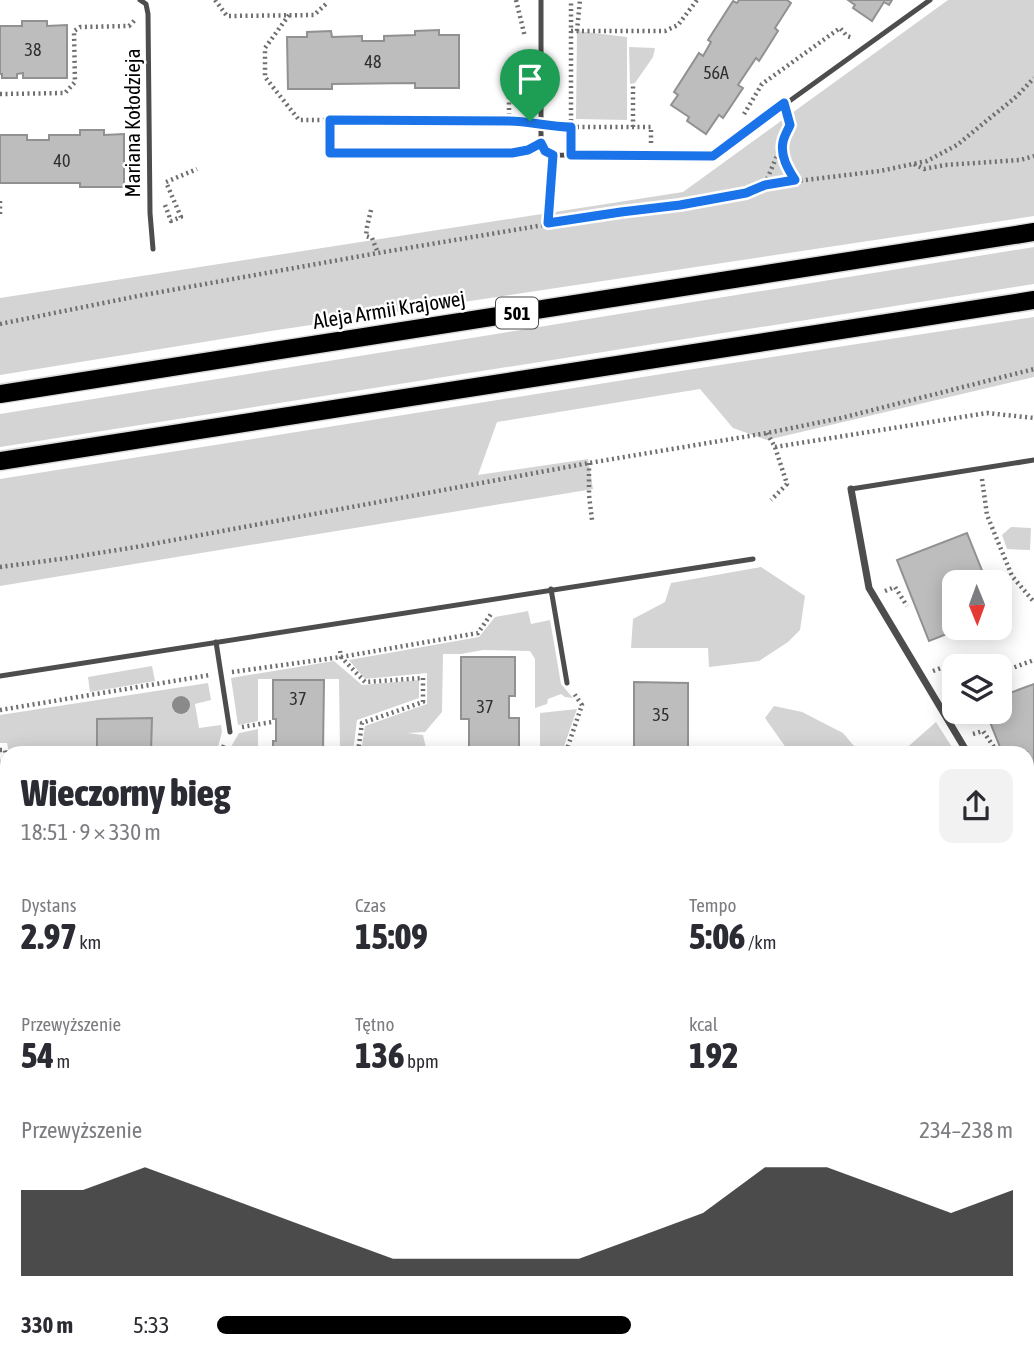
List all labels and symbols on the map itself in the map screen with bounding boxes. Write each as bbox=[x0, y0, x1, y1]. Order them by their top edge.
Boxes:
house number: 38 bbox=[25, 39, 41, 60]
street label: Mariana Kołodzieja bbox=[120, 49, 144, 197]
pin bbox=[500, 49, 560, 121]
house number: 48 bbox=[365, 51, 381, 72]
house number: 56A bbox=[703, 62, 729, 83]
house number: 40 bbox=[54, 150, 70, 171]
street label: Aleja Armii Krajowej bbox=[311, 285, 467, 333]
road number: 501 bbox=[496, 298, 538, 328]
north arrow bbox=[942, 570, 1012, 640]
house number: 37 bbox=[290, 688, 306, 709]
house number: 37 bbox=[477, 696, 493, 717]
house number: 35 bbox=[653, 704, 669, 725]

